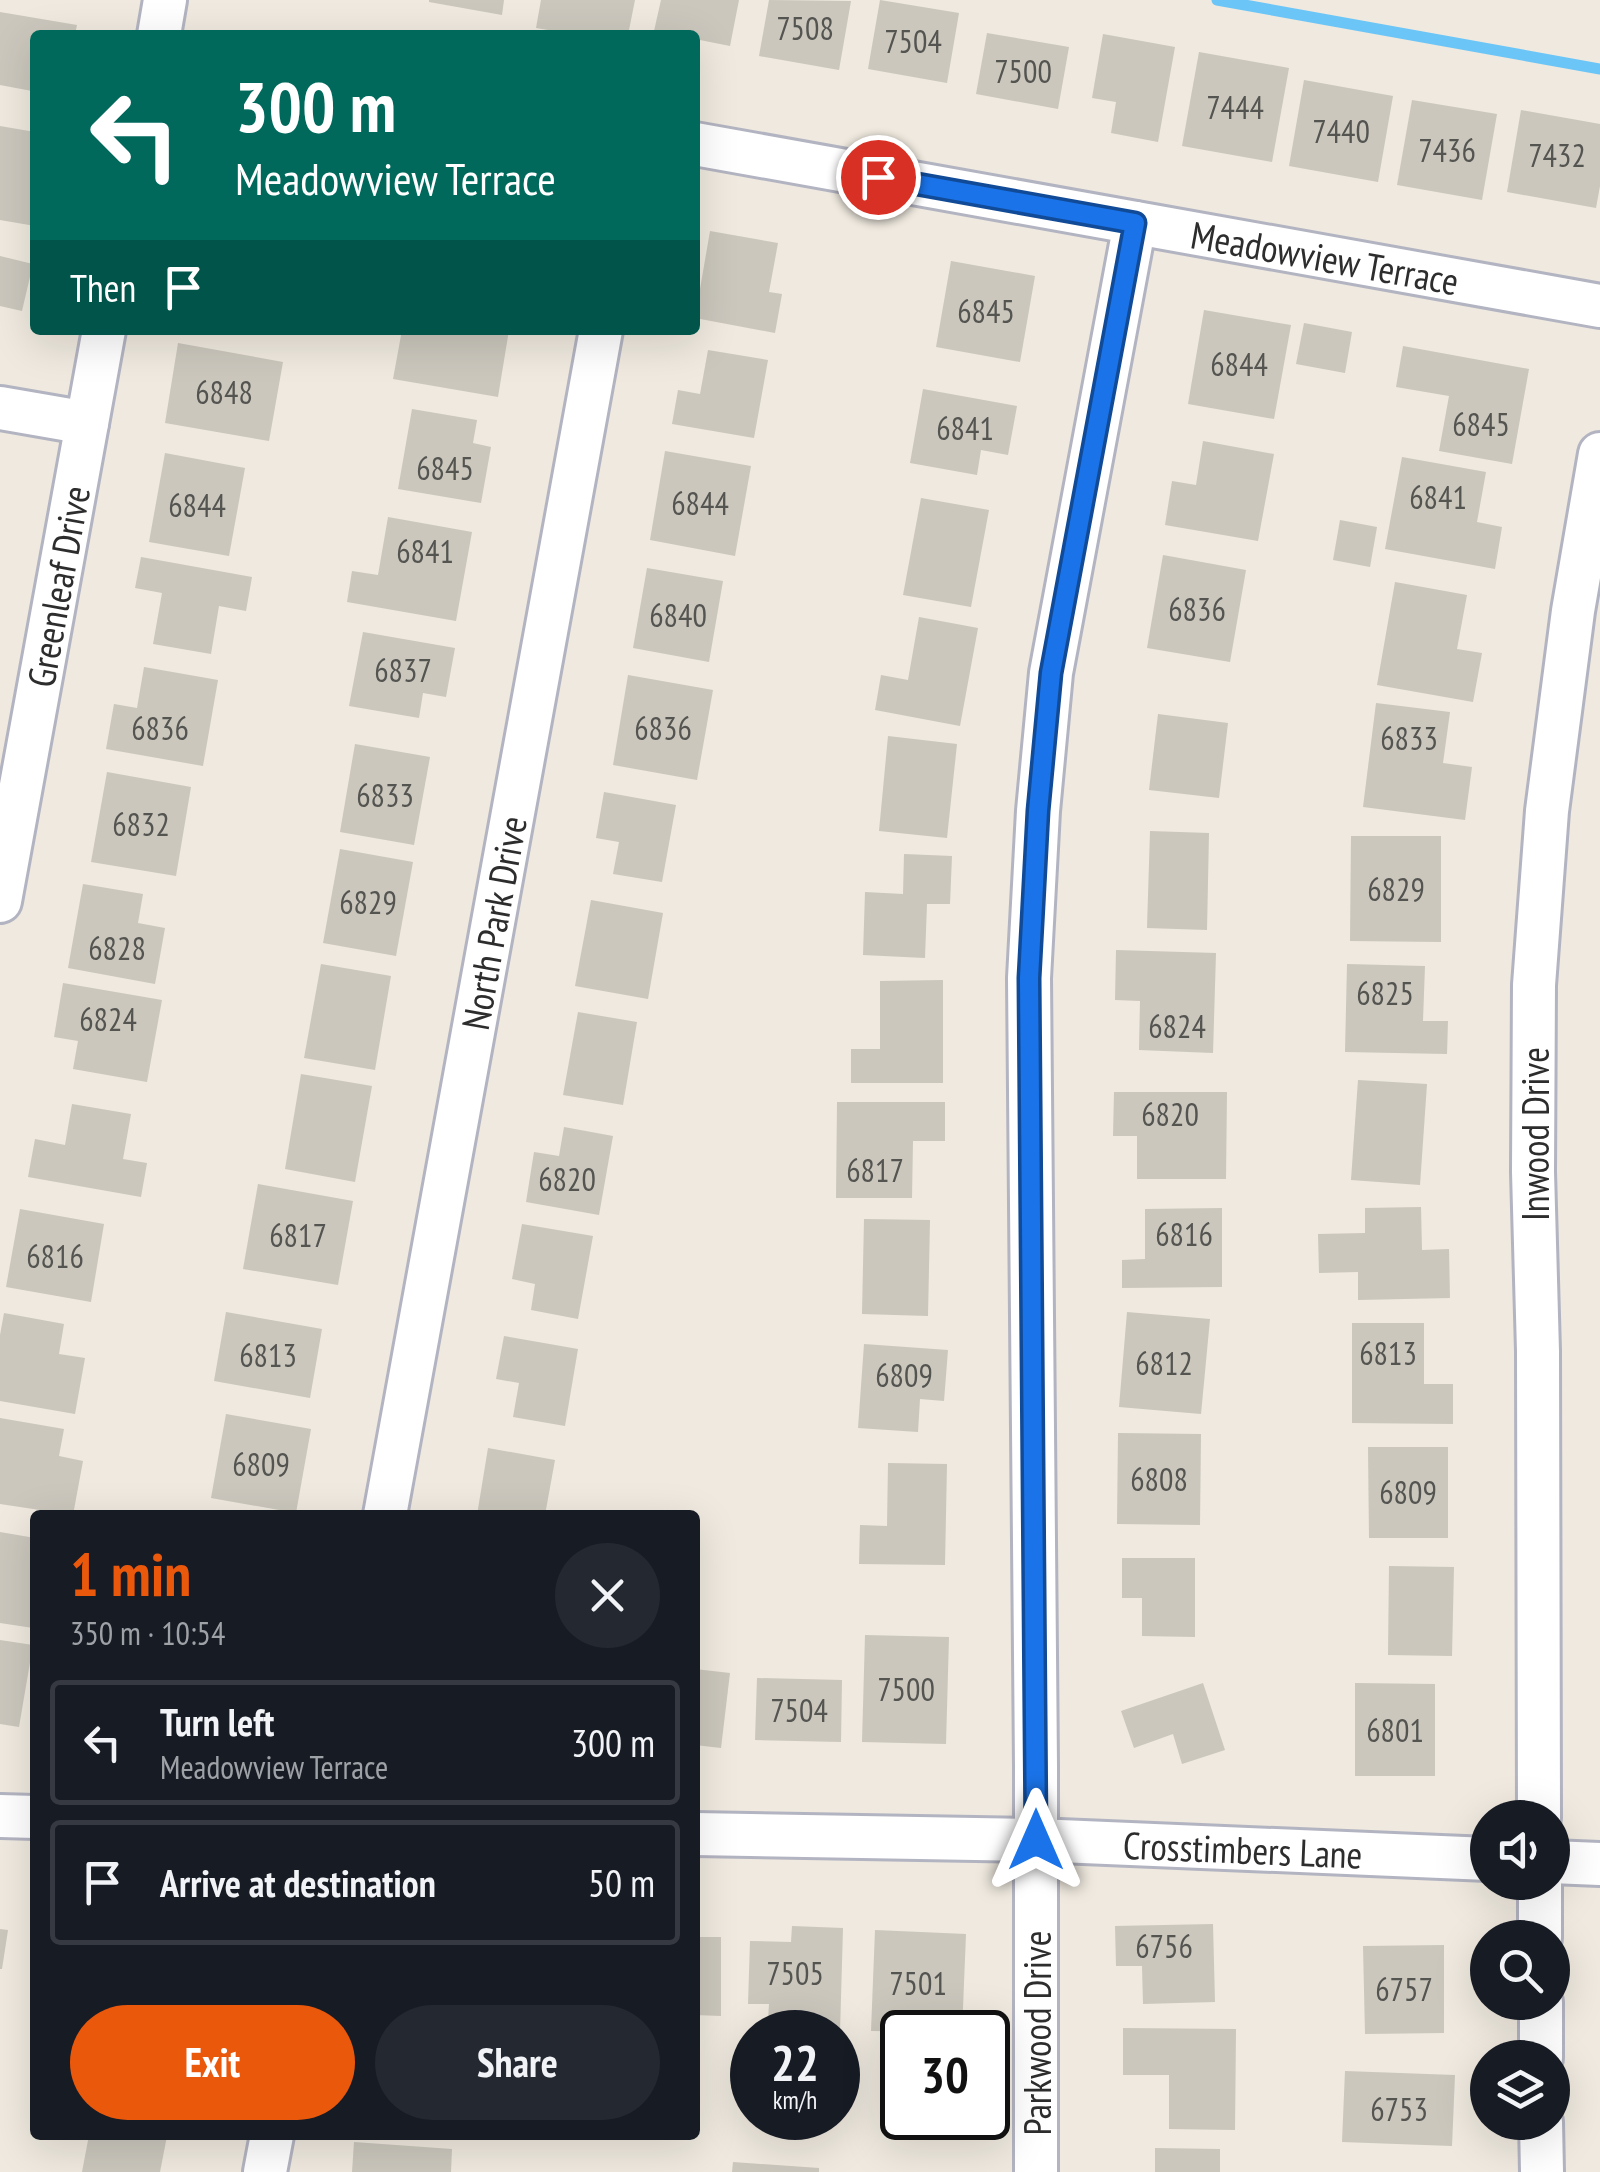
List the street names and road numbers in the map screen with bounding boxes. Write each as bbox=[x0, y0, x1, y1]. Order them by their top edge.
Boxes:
street label: Meadowview Terrace bbox=[1187, 209, 1463, 305]
street label: Greenleaf Drive bbox=[15, 482, 100, 691]
street label: North Park Drive bbox=[449, 812, 536, 1033]
street label: Inwood Drive bbox=[1510, 1047, 1559, 1221]
street label: Crosstimbers Lane bbox=[1122, 1819, 1363, 1878]
street label: Parkwood Drive bbox=[1012, 1931, 1061, 2135]

